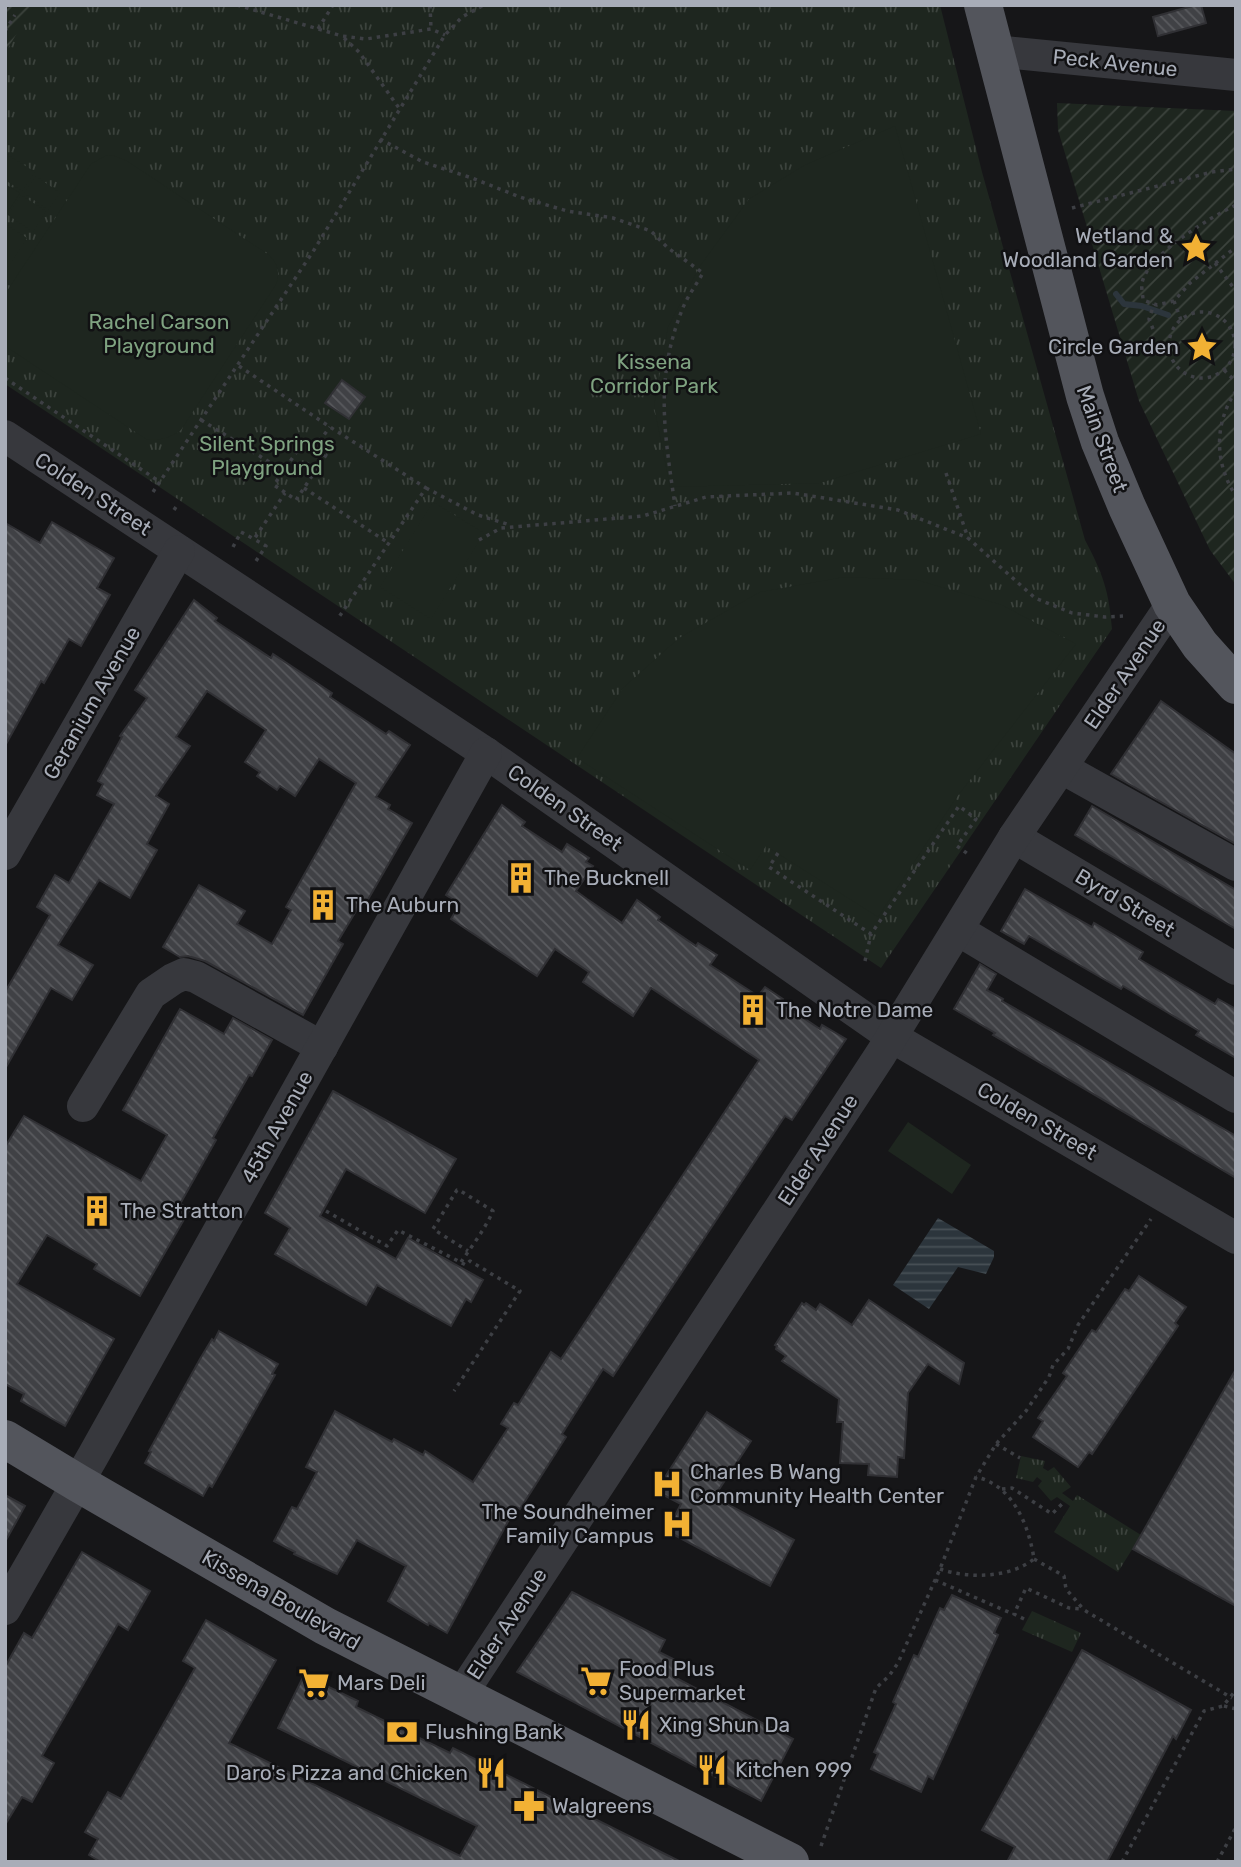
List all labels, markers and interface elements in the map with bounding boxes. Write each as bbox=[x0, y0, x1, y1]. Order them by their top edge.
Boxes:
street label: Peck Avenue bbox=[1051, 44, 1179, 81]
place label: Wetland & Woodland Garden bbox=[1002, 223, 1173, 272]
place icon: Wetland & Woodland Garden bbox=[1179, 231, 1213, 265]
park label: Rachel Carson Playground bbox=[89, 309, 229, 358]
place icon: Circle Garden bbox=[1185, 330, 1219, 364]
place label: Circle Garden bbox=[1048, 334, 1179, 359]
park label: Kissena Corridor Park bbox=[590, 349, 718, 398]
street label: Main Street bbox=[1072, 382, 1133, 496]
park label: Silent Springs Playground bbox=[199, 431, 335, 480]
street label: Colden Street bbox=[30, 447, 156, 541]
street label: Elder Avenue bbox=[1079, 614, 1171, 734]
street label: Geranium Avenue bbox=[38, 622, 146, 784]
street label: Colden Street bbox=[503, 759, 627, 856]
building icon: The Bucknell bbox=[504, 861, 538, 895]
street label: Byrd Street bbox=[1071, 863, 1180, 942]
place label: The Bucknell bbox=[544, 865, 669, 890]
building icon: The Auburn bbox=[306, 888, 340, 922]
place label: The Auburn bbox=[346, 892, 459, 917]
building icon: The Notre Dame bbox=[736, 993, 770, 1027]
place label: The Notre Dame bbox=[776, 997, 933, 1022]
street label: 45th Avenue bbox=[235, 1066, 318, 1187]
street label: Colden Street bbox=[973, 1076, 1102, 1165]
street label: Elder Avenue bbox=[772, 1089, 863, 1210]
building icon: The Stratton bbox=[80, 1194, 114, 1228]
place label: The Stratton bbox=[120, 1198, 243, 1223]
place label: Charles B Wang Community Health Center bbox=[690, 1459, 944, 1508]
hospital icon: Charles B Wang Community Health Center bbox=[650, 1467, 684, 1501]
place label: The Soundheimer Family Campus bbox=[482, 1499, 654, 1548]
hospital icon: The Soundheimer Family Campus bbox=[660, 1507, 694, 1541]
street label: Kissena Boulevard bbox=[198, 1544, 365, 1655]
street label: Elder Avenue bbox=[461, 1563, 552, 1684]
place label: Food Plus Supermarket bbox=[619, 1656, 745, 1705]
supermarket icon: Food Plus Supermarket bbox=[579, 1664, 613, 1698]
supermarket icon: Mars Deli bbox=[297, 1666, 331, 1700]
place label: Mars Deli bbox=[337, 1670, 426, 1695]
restaurant icon: Xing Shun Da bbox=[619, 1708, 653, 1742]
place label: Xing Shun Da bbox=[659, 1712, 790, 1737]
bank icon: Flushing Bank bbox=[385, 1715, 419, 1749]
place label: Flushing Bank bbox=[425, 1719, 563, 1744]
restaurant icon: Kitchen 999 bbox=[695, 1753, 729, 1787]
restaurant icon: Daro's Pizza and Chicken bbox=[474, 1756, 508, 1790]
place label: Kitchen 999 bbox=[735, 1757, 852, 1782]
place label: Daro's Pizza and Chicken bbox=[226, 1760, 468, 1785]
pharmacy icon: Walgreens bbox=[512, 1789, 546, 1823]
place label: Walgreens bbox=[552, 1793, 652, 1818]

